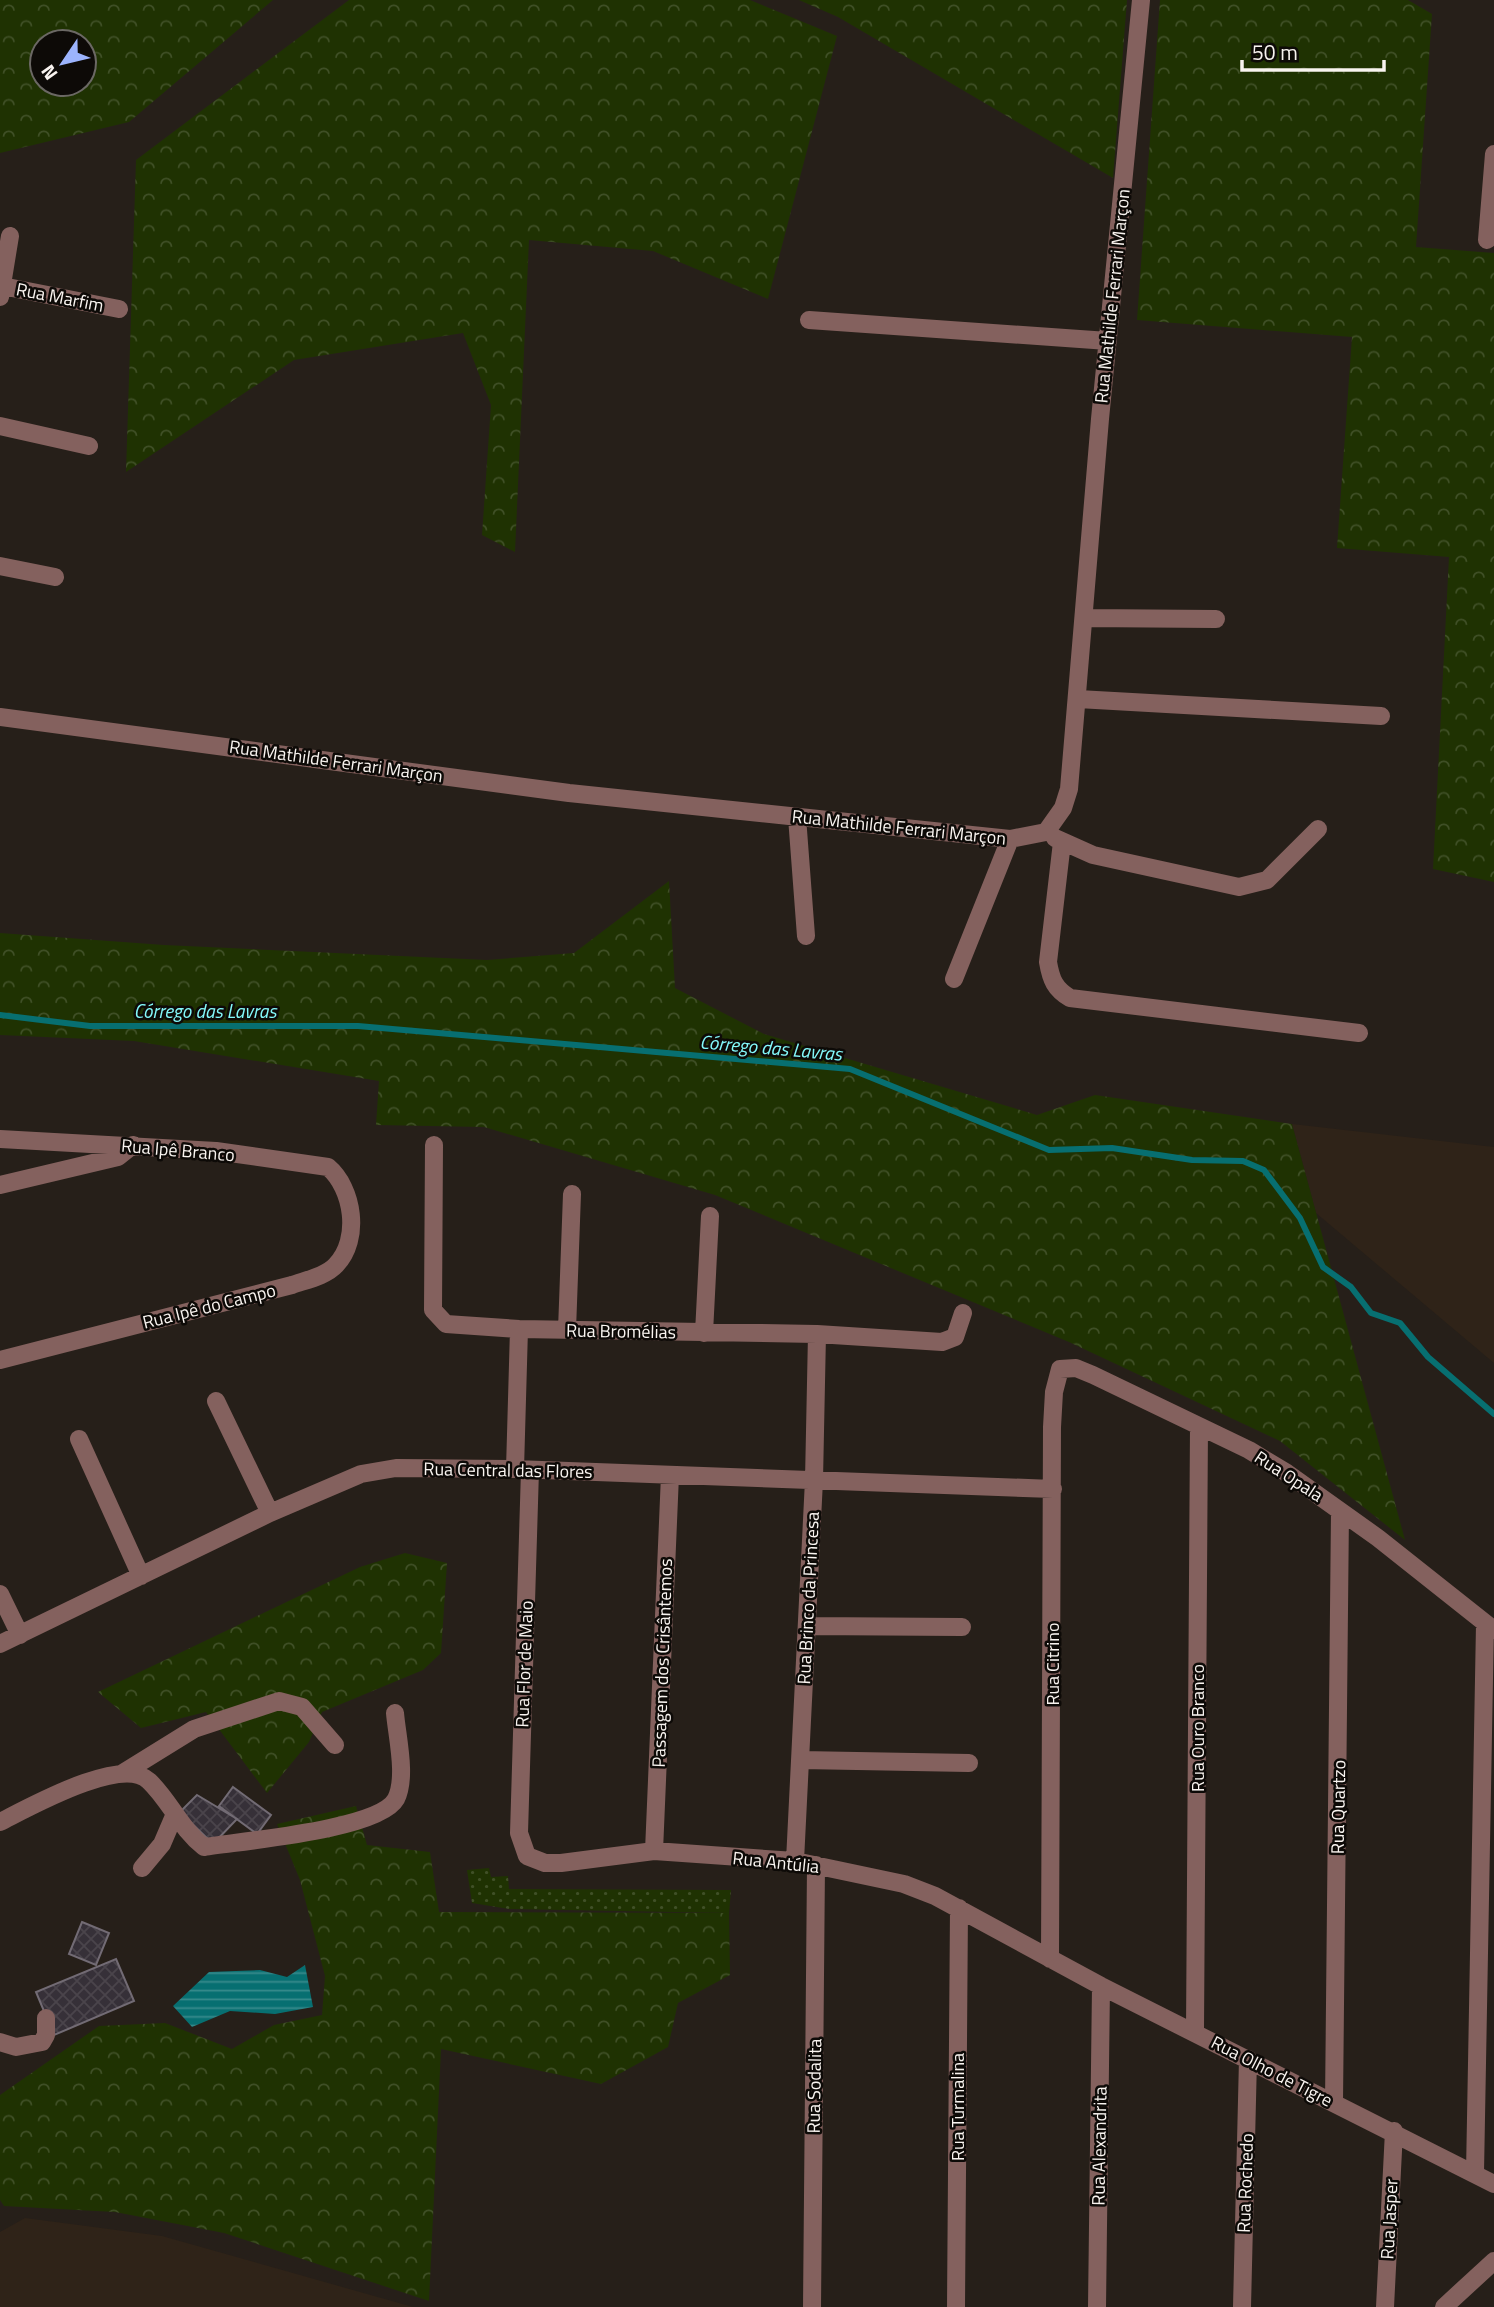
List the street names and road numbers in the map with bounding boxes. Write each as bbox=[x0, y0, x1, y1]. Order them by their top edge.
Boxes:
street label: Rua Mathilde Ferrari Marçon bbox=[1087, 188, 1137, 404]
street label: Rua Marfim bbox=[14, 275, 106, 319]
street label: Rua Mathilde Ferrari Marçon bbox=[228, 733, 444, 789]
street label: Rua Mathilde Ferrari Marçon bbox=[791, 802, 1007, 852]
street label: Rua Ipê Branco bbox=[120, 1132, 236, 1168]
street label: Rua Ipê do Campo bbox=[140, 1276, 278, 1336]
street label: Rua Bromélias bbox=[566, 1317, 676, 1345]
street label: Rua Opala bbox=[1249, 1444, 1329, 1508]
street label: Rua Central das Flores bbox=[423, 1455, 593, 1485]
street label: Rua Brinco da Princesa bbox=[790, 1511, 826, 1685]
street label: Passagem dos Crisântemos bbox=[645, 1558, 679, 1768]
street label: Rua Flor de Maio bbox=[508, 1600, 540, 1728]
street label: Rua Citrino bbox=[1039, 1623, 1066, 1705]
street label: Rua Ouro Branco bbox=[1184, 1664, 1211, 1792]
street label: Rua Quartzo bbox=[1324, 1760, 1352, 1854]
street label: Rua Antúlia bbox=[731, 1844, 821, 1880]
street label: Rua Olho de Tigre bbox=[1207, 2029, 1337, 2113]
street label: Rua Sodalita bbox=[800, 2038, 828, 2134]
street label: Rua Turmalina bbox=[944, 2053, 971, 2161]
street label: Rua Alexandrita bbox=[1084, 2086, 1114, 2206]
street label: Rua Rochedo bbox=[1230, 2133, 1260, 2233]
street label: Rua Jasper bbox=[1373, 2178, 1405, 2260]

